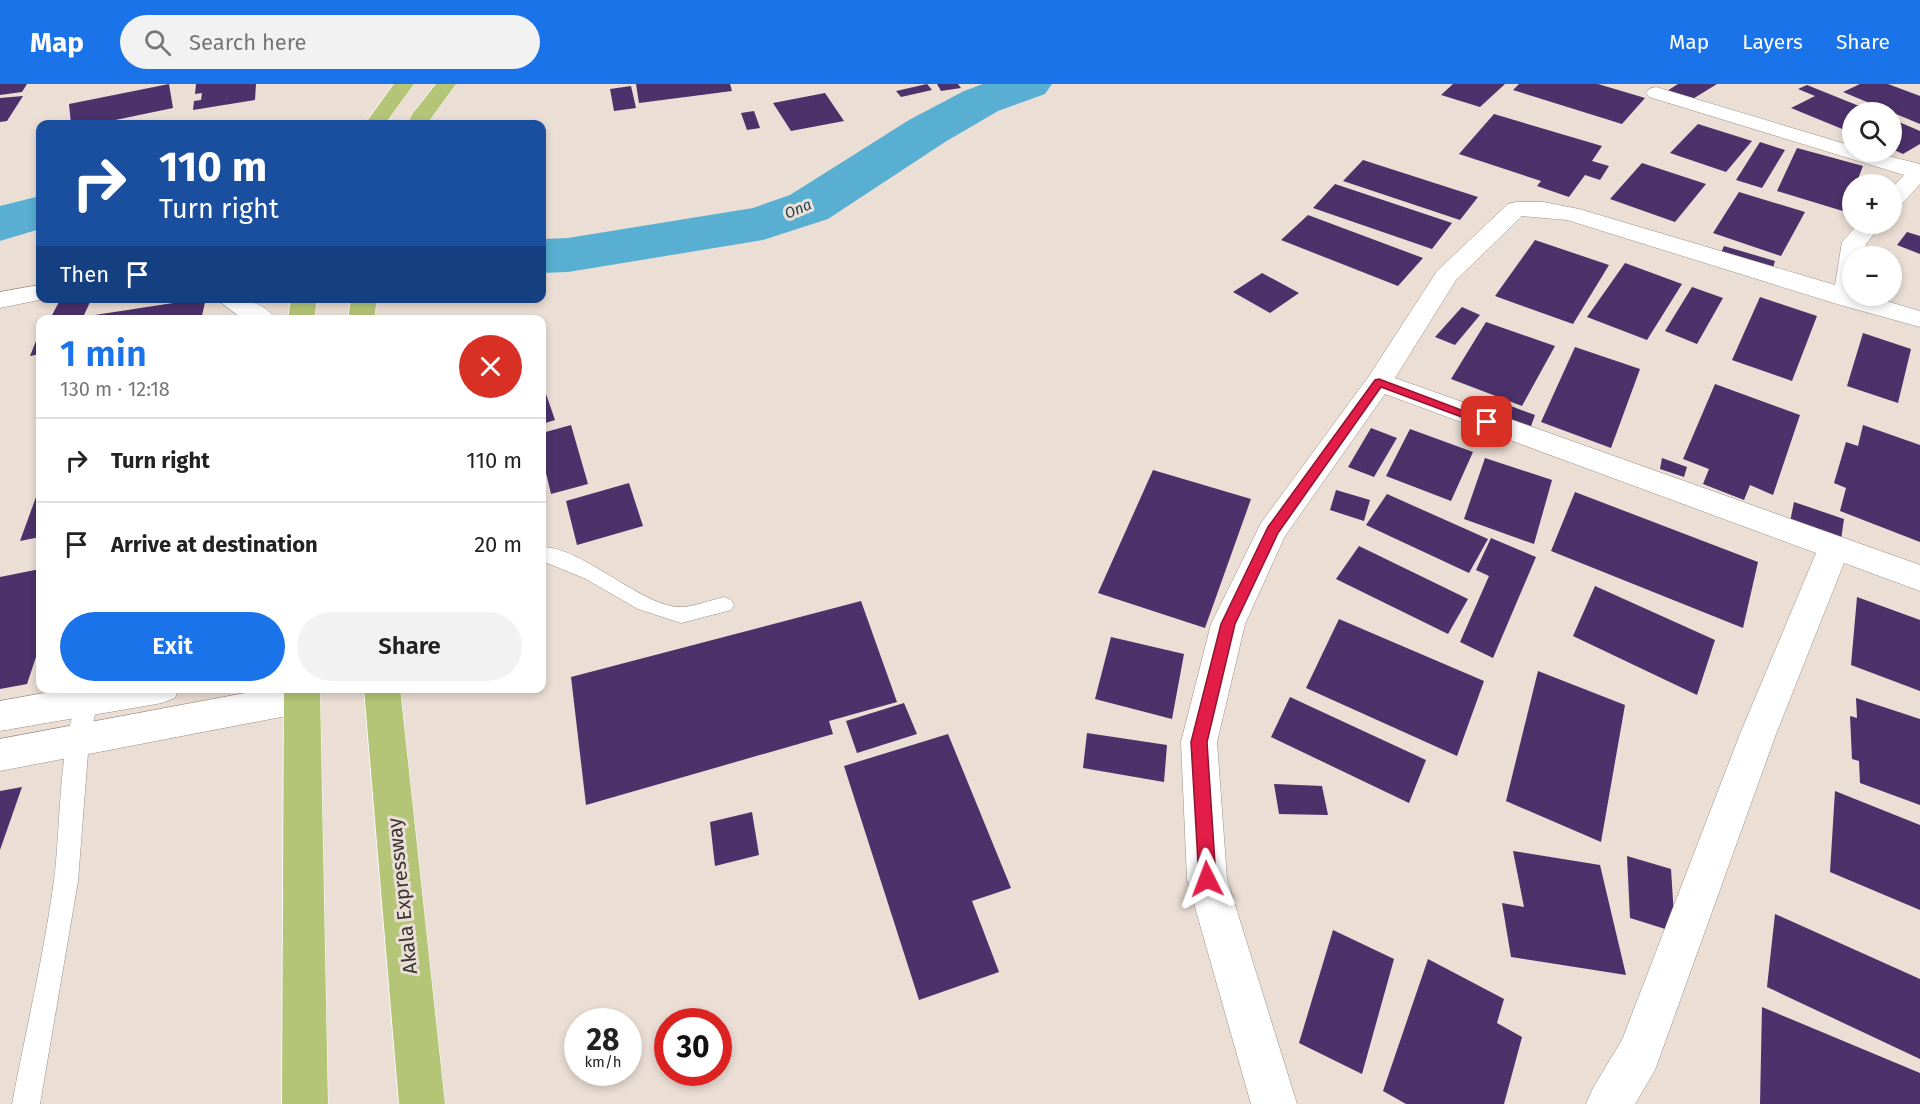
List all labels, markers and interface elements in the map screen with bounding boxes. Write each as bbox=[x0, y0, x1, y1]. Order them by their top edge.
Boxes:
search box bbox=[120, 15, 540, 69]
text: Map bbox=[30, 26, 84, 59]
icon: search bbox=[141, 26, 174, 59]
text: Search here bbox=[189, 29, 307, 56]
text: Map bbox=[1669, 29, 1709, 55]
text: Layers bbox=[1742, 29, 1803, 55]
text: Share bbox=[1836, 29, 1890, 55]
map controls bbox=[1842, 102, 1902, 306]
button: search bbox=[1842, 102, 1902, 162]
text: 110 m bbox=[159, 142, 267, 192]
icon: right bbox=[60, 144, 138, 222]
button: + bbox=[1842, 174, 1902, 234]
text: Turn right bbox=[159, 193, 279, 225]
water label: Ona bbox=[782, 195, 814, 223]
button: − bbox=[1842, 246, 1902, 306]
icon: arrive bbox=[121, 258, 154, 291]
text: Then bbox=[60, 261, 109, 288]
text: 1 min bbox=[60, 332, 147, 376]
button: close bbox=[459, 335, 522, 398]
text: 130 m · 12:18 bbox=[60, 377, 170, 401]
pin bbox=[1461, 396, 1512, 447]
icon: arrive bbox=[1470, 405, 1503, 438]
icon: right bbox=[60, 444, 93, 477]
text: Turn right bbox=[111, 447, 210, 474]
text: 110 m bbox=[466, 447, 522, 474]
icon: arrive bbox=[60, 528, 93, 561]
text: Arrive at destination bbox=[111, 531, 318, 558]
text: 20 m bbox=[474, 531, 522, 558]
button: Exit bbox=[60, 612, 285, 681]
button: Share bbox=[297, 612, 522, 681]
street label: Akala Expressway bbox=[382, 816, 422, 975]
position arrow bbox=[1175, 847, 1239, 911]
speed limit sign: 30 bbox=[654, 1008, 732, 1086]
text: 28 bbox=[587, 1022, 619, 1058]
text: km/h bbox=[584, 1053, 622, 1071]

